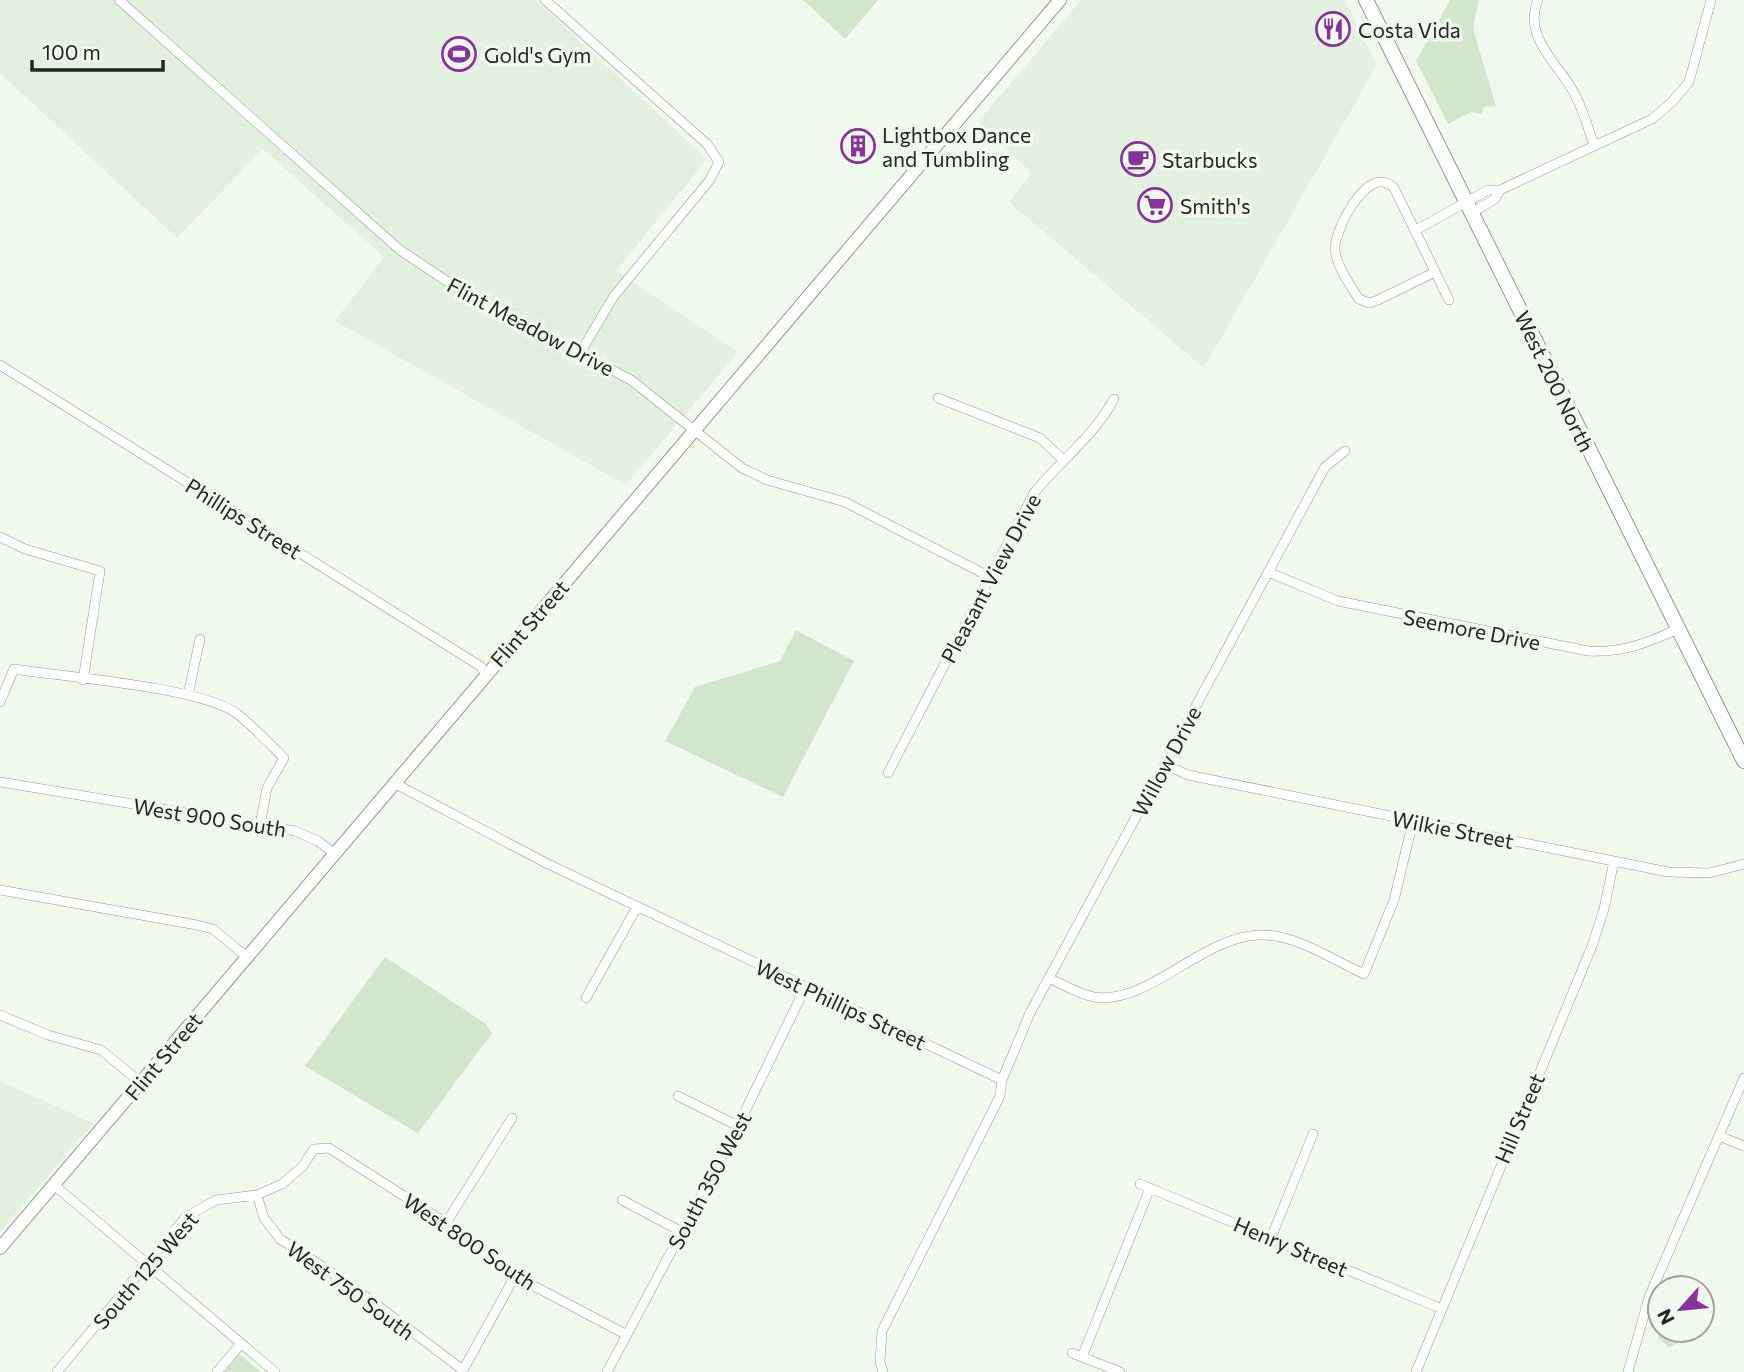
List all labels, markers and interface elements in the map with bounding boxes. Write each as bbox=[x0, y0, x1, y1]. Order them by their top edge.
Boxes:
restaurant icon: Costa Vida bbox=[1314, 10, 1352, 48]
place label: Costa Vida bbox=[1358, 17, 1461, 42]
scale bar bbox=[32, 28, 163, 72]
sports icon: Gold's Gym bbox=[440, 35, 478, 73]
text: 100 m bbox=[42, 39, 101, 64]
place label: Gold's Gym bbox=[484, 42, 591, 67]
place label: Lightbox Dance and Tumbling bbox=[882, 122, 1031, 171]
building icon: Lightbox Dance and Tumbling bbox=[839, 127, 877, 165]
cafe icon: Starbucks bbox=[1119, 140, 1157, 178]
place label: Starbucks bbox=[1162, 147, 1258, 172]
supermarket icon: Smith's bbox=[1136, 186, 1174, 224]
place label: Smith's bbox=[1180, 193, 1250, 218]
street label: Flint Meadow Drive bbox=[443, 271, 619, 381]
street label: West 200 North bbox=[1510, 306, 1600, 456]
street label: Phillips Street bbox=[181, 472, 307, 564]
street label: Pleasant View Drive bbox=[935, 489, 1045, 667]
street label: Flint Street bbox=[485, 574, 573, 672]
street label: Seemore Drive bbox=[1401, 603, 1543, 655]
street label: Willow Drive bbox=[1127, 702, 1205, 820]
street label: West 900 South bbox=[132, 793, 288, 841]
street label: Wilkie Street bbox=[1390, 805, 1516, 853]
street label: West Phillips Street bbox=[752, 954, 930, 1054]
street label: Flint Street bbox=[119, 1007, 207, 1105]
street label: Hill Street bbox=[1489, 1069, 1549, 1167]
street label: South 350 West bbox=[662, 1107, 756, 1253]
street label: West 800 South bbox=[399, 1187, 541, 1295]
street label: South 125 West bbox=[87, 1206, 203, 1334]
street label: Henry Street bbox=[1230, 1211, 1352, 1281]
street label: West 750 South bbox=[282, 1235, 420, 1345]
north arrow bbox=[1646, 1274, 1716, 1344]
text: N bbox=[1652, 1305, 1679, 1329]

